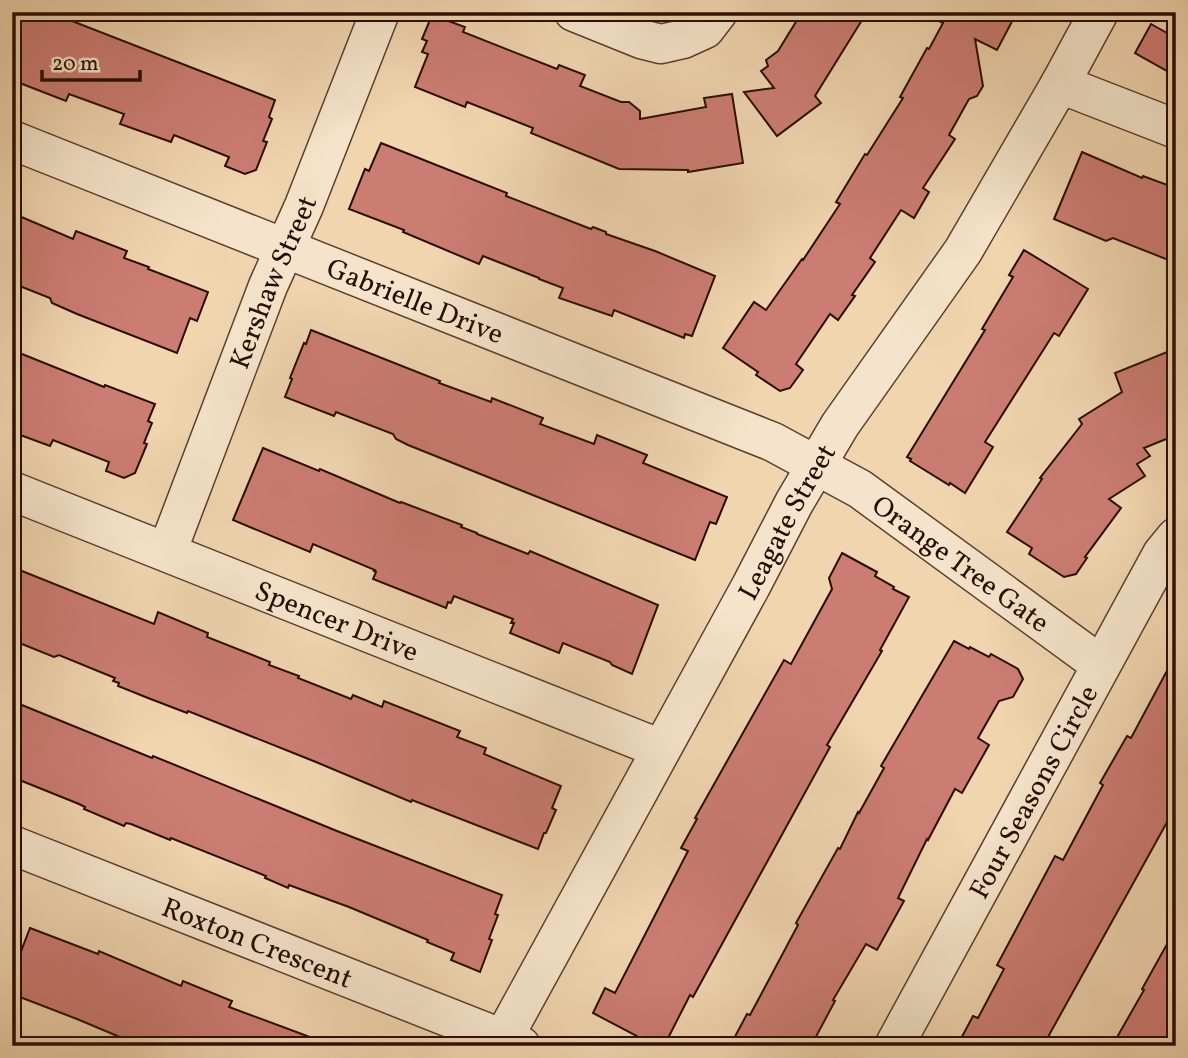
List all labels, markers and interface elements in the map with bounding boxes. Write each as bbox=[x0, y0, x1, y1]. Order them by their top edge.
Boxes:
scale bar bbox=[42, 38, 140, 82]
text: 20 m bbox=[52, 50, 98, 79]
street label: Kershaw Street bbox=[221, 190, 328, 375]
street label: Gabrielle Drive bbox=[320, 250, 509, 355]
street label: Leagate Street bbox=[730, 437, 847, 608]
street label: Orange Tree Gate bbox=[863, 487, 1057, 643]
street label: Spencer Drive bbox=[249, 573, 424, 673]
street label: Four Seasons Circle bbox=[961, 679, 1109, 906]
street label: Roxton Crescent bbox=[156, 889, 358, 1000]

